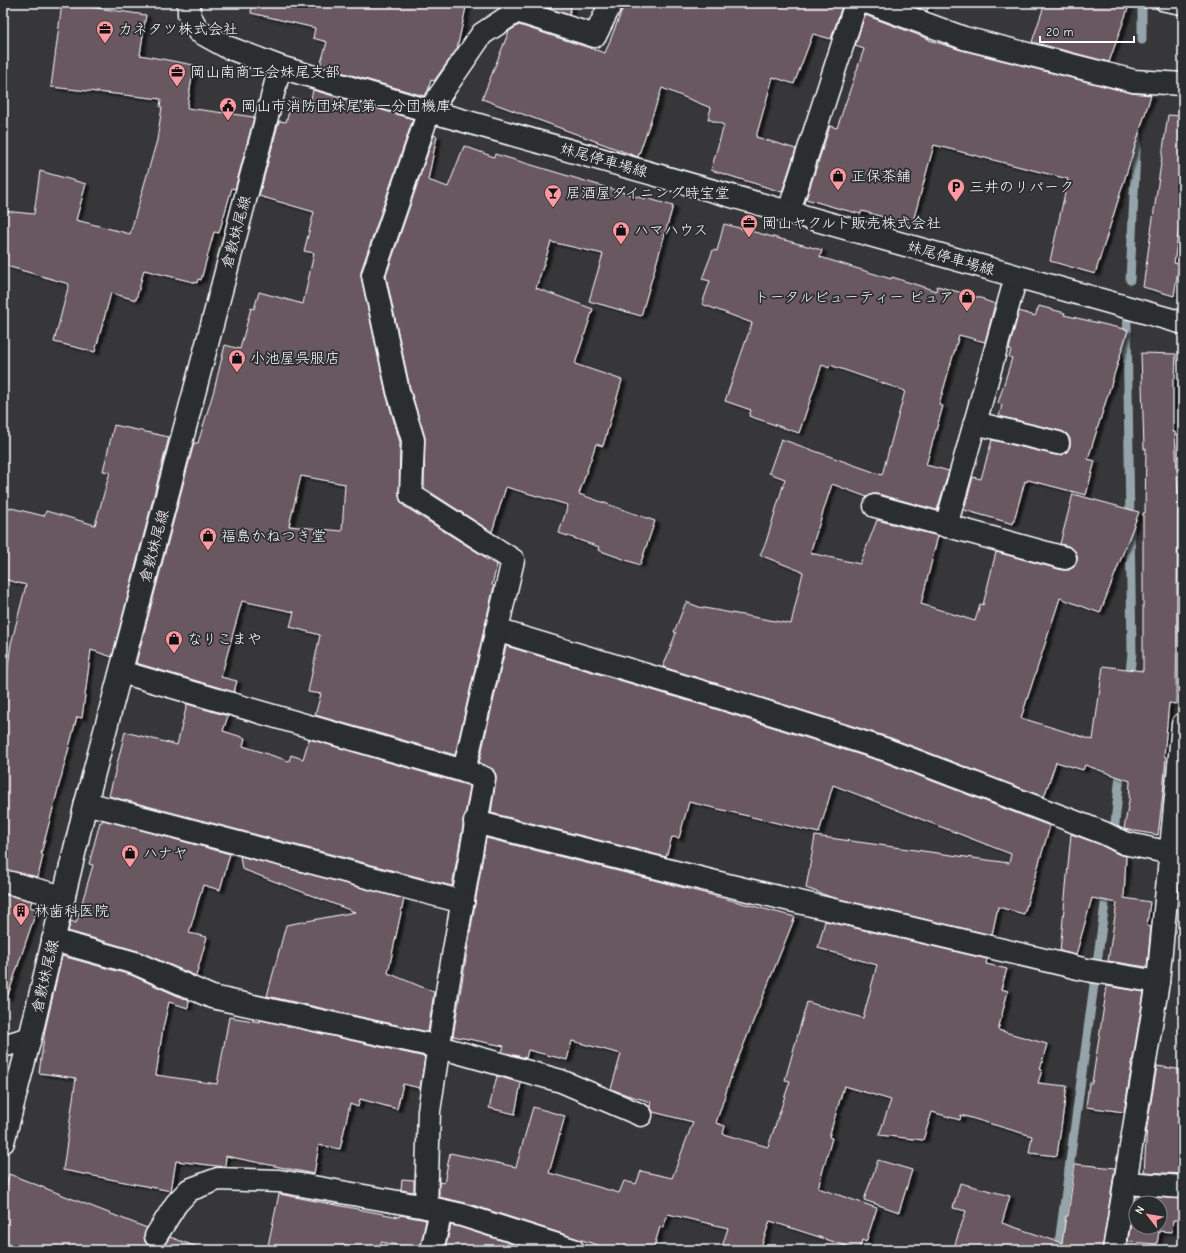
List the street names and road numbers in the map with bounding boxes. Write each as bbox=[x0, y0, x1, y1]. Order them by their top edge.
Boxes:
street label: 妹尾停車場線 bbox=[558, 139, 650, 181]
street label: 倉敷妹尾線 bbox=[218, 193, 254, 271]
street label: 妹尾停車場線 bbox=[905, 237, 997, 279]
street label: 倉敷妹尾線 bbox=[136, 507, 172, 585]
street label: 倉敷妹尾線 bbox=[28, 937, 62, 1015]

